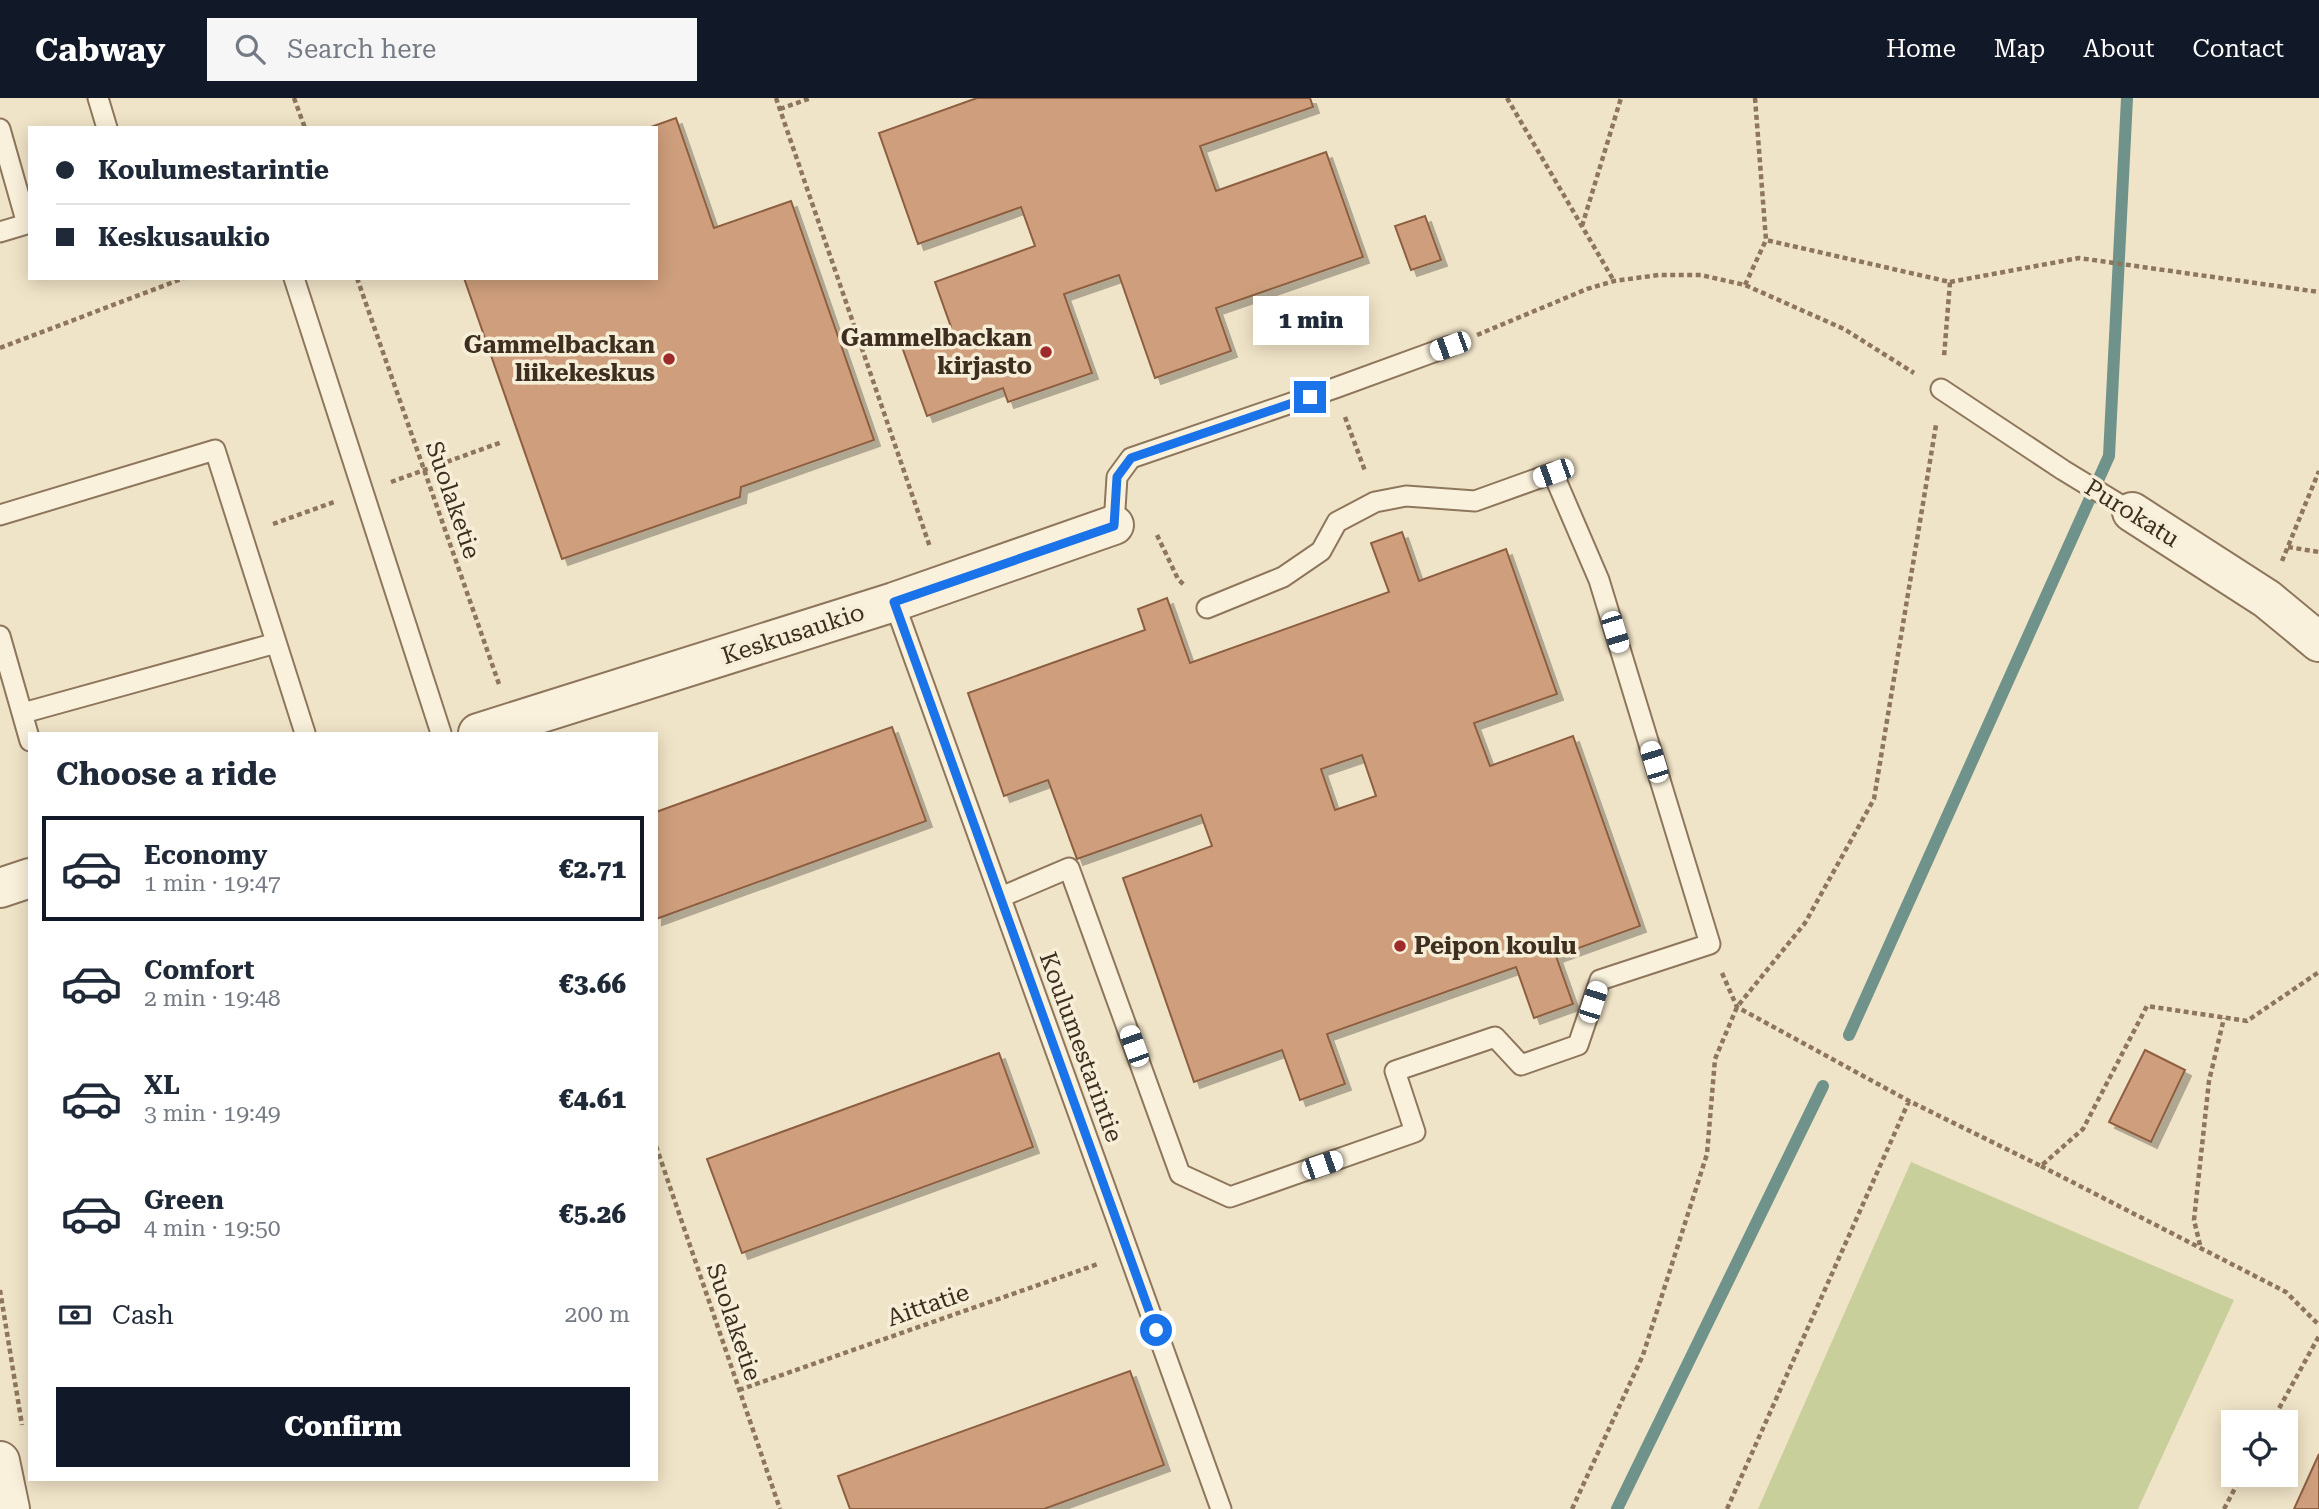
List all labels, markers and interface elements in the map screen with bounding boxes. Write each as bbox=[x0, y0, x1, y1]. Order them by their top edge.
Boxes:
search box bbox=[207, 18, 697, 81]
text: Cabway bbox=[35, 30, 165, 69]
icon: search bbox=[231, 30, 269, 68]
text: Search here bbox=[287, 34, 436, 64]
text: Home bbox=[1886, 35, 1956, 63]
text: Map bbox=[1994, 35, 2045, 63]
text: About bbox=[2083, 35, 2154, 63]
text: Contact bbox=[2192, 35, 2284, 63]
text: Koulumestarintie bbox=[98, 155, 329, 185]
text: Keskusaukio bbox=[98, 222, 270, 252]
callout: 1 min bbox=[1252, 296, 1368, 344]
text: 1 min bbox=[1279, 307, 1343, 334]
place label: Gammelbackan kirjasto bbox=[841, 324, 1032, 380]
car bbox=[1427, 329, 1474, 363]
place label: Gammelbackan liikekeskus bbox=[464, 331, 655, 387]
marker: Gammelbackan kirjasto bbox=[1038, 344, 1054, 360]
marker: Gammelbackan liikekeskus bbox=[661, 351, 677, 367]
route end bbox=[1294, 381, 1326, 413]
street label: Suolaketie bbox=[420, 438, 486, 562]
car bbox=[1530, 456, 1577, 490]
street label: Purokatu bbox=[2080, 473, 2184, 553]
street label: Keskusaukio bbox=[718, 598, 868, 670]
car bbox=[1599, 609, 1632, 655]
car bbox=[1638, 739, 1671, 785]
text: Choose a ride bbox=[56, 755, 277, 793]
icon: car bbox=[60, 837, 123, 900]
text: Economy bbox=[144, 840, 267, 870]
text: €2.71 bbox=[559, 854, 626, 884]
text: 1 min · 19:47 bbox=[144, 870, 281, 897]
place label: Peipon koulu bbox=[1414, 932, 1577, 960]
marker: Peipon koulu bbox=[1392, 938, 1408, 954]
street label: Koulumestarintie bbox=[1034, 948, 1128, 1146]
icon: car bbox=[60, 952, 123, 1015]
text: Comfort bbox=[144, 955, 254, 985]
text: €3.66 bbox=[559, 969, 626, 999]
car bbox=[1577, 979, 1610, 1025]
text: 2 min · 19:48 bbox=[144, 985, 281, 1012]
car bbox=[1117, 1023, 1152, 1069]
icon: car bbox=[60, 1067, 123, 1130]
text: XL bbox=[144, 1070, 180, 1100]
text: €4.61 bbox=[559, 1084, 626, 1114]
text: 3 min · 19:49 bbox=[144, 1100, 281, 1127]
car bbox=[1299, 1148, 1346, 1182]
icon: car bbox=[60, 1182, 123, 1245]
text: Green bbox=[144, 1185, 224, 1215]
text: €5.26 bbox=[559, 1199, 626, 1229]
text: 4 min · 19:50 bbox=[144, 1215, 281, 1242]
street label: Suolaketie bbox=[701, 1260, 767, 1384]
street label: Aittatie bbox=[883, 1278, 973, 1332]
icon: cash bbox=[56, 1296, 94, 1334]
text: Cash bbox=[112, 1300, 174, 1330]
text: 200 m bbox=[565, 1301, 630, 1328]
route start bbox=[1140, 1314, 1172, 1346]
button: Confirm bbox=[56, 1387, 630, 1467]
map controls bbox=[2221, 1410, 2298, 1487]
button: locate bbox=[2221, 1410, 2298, 1487]

